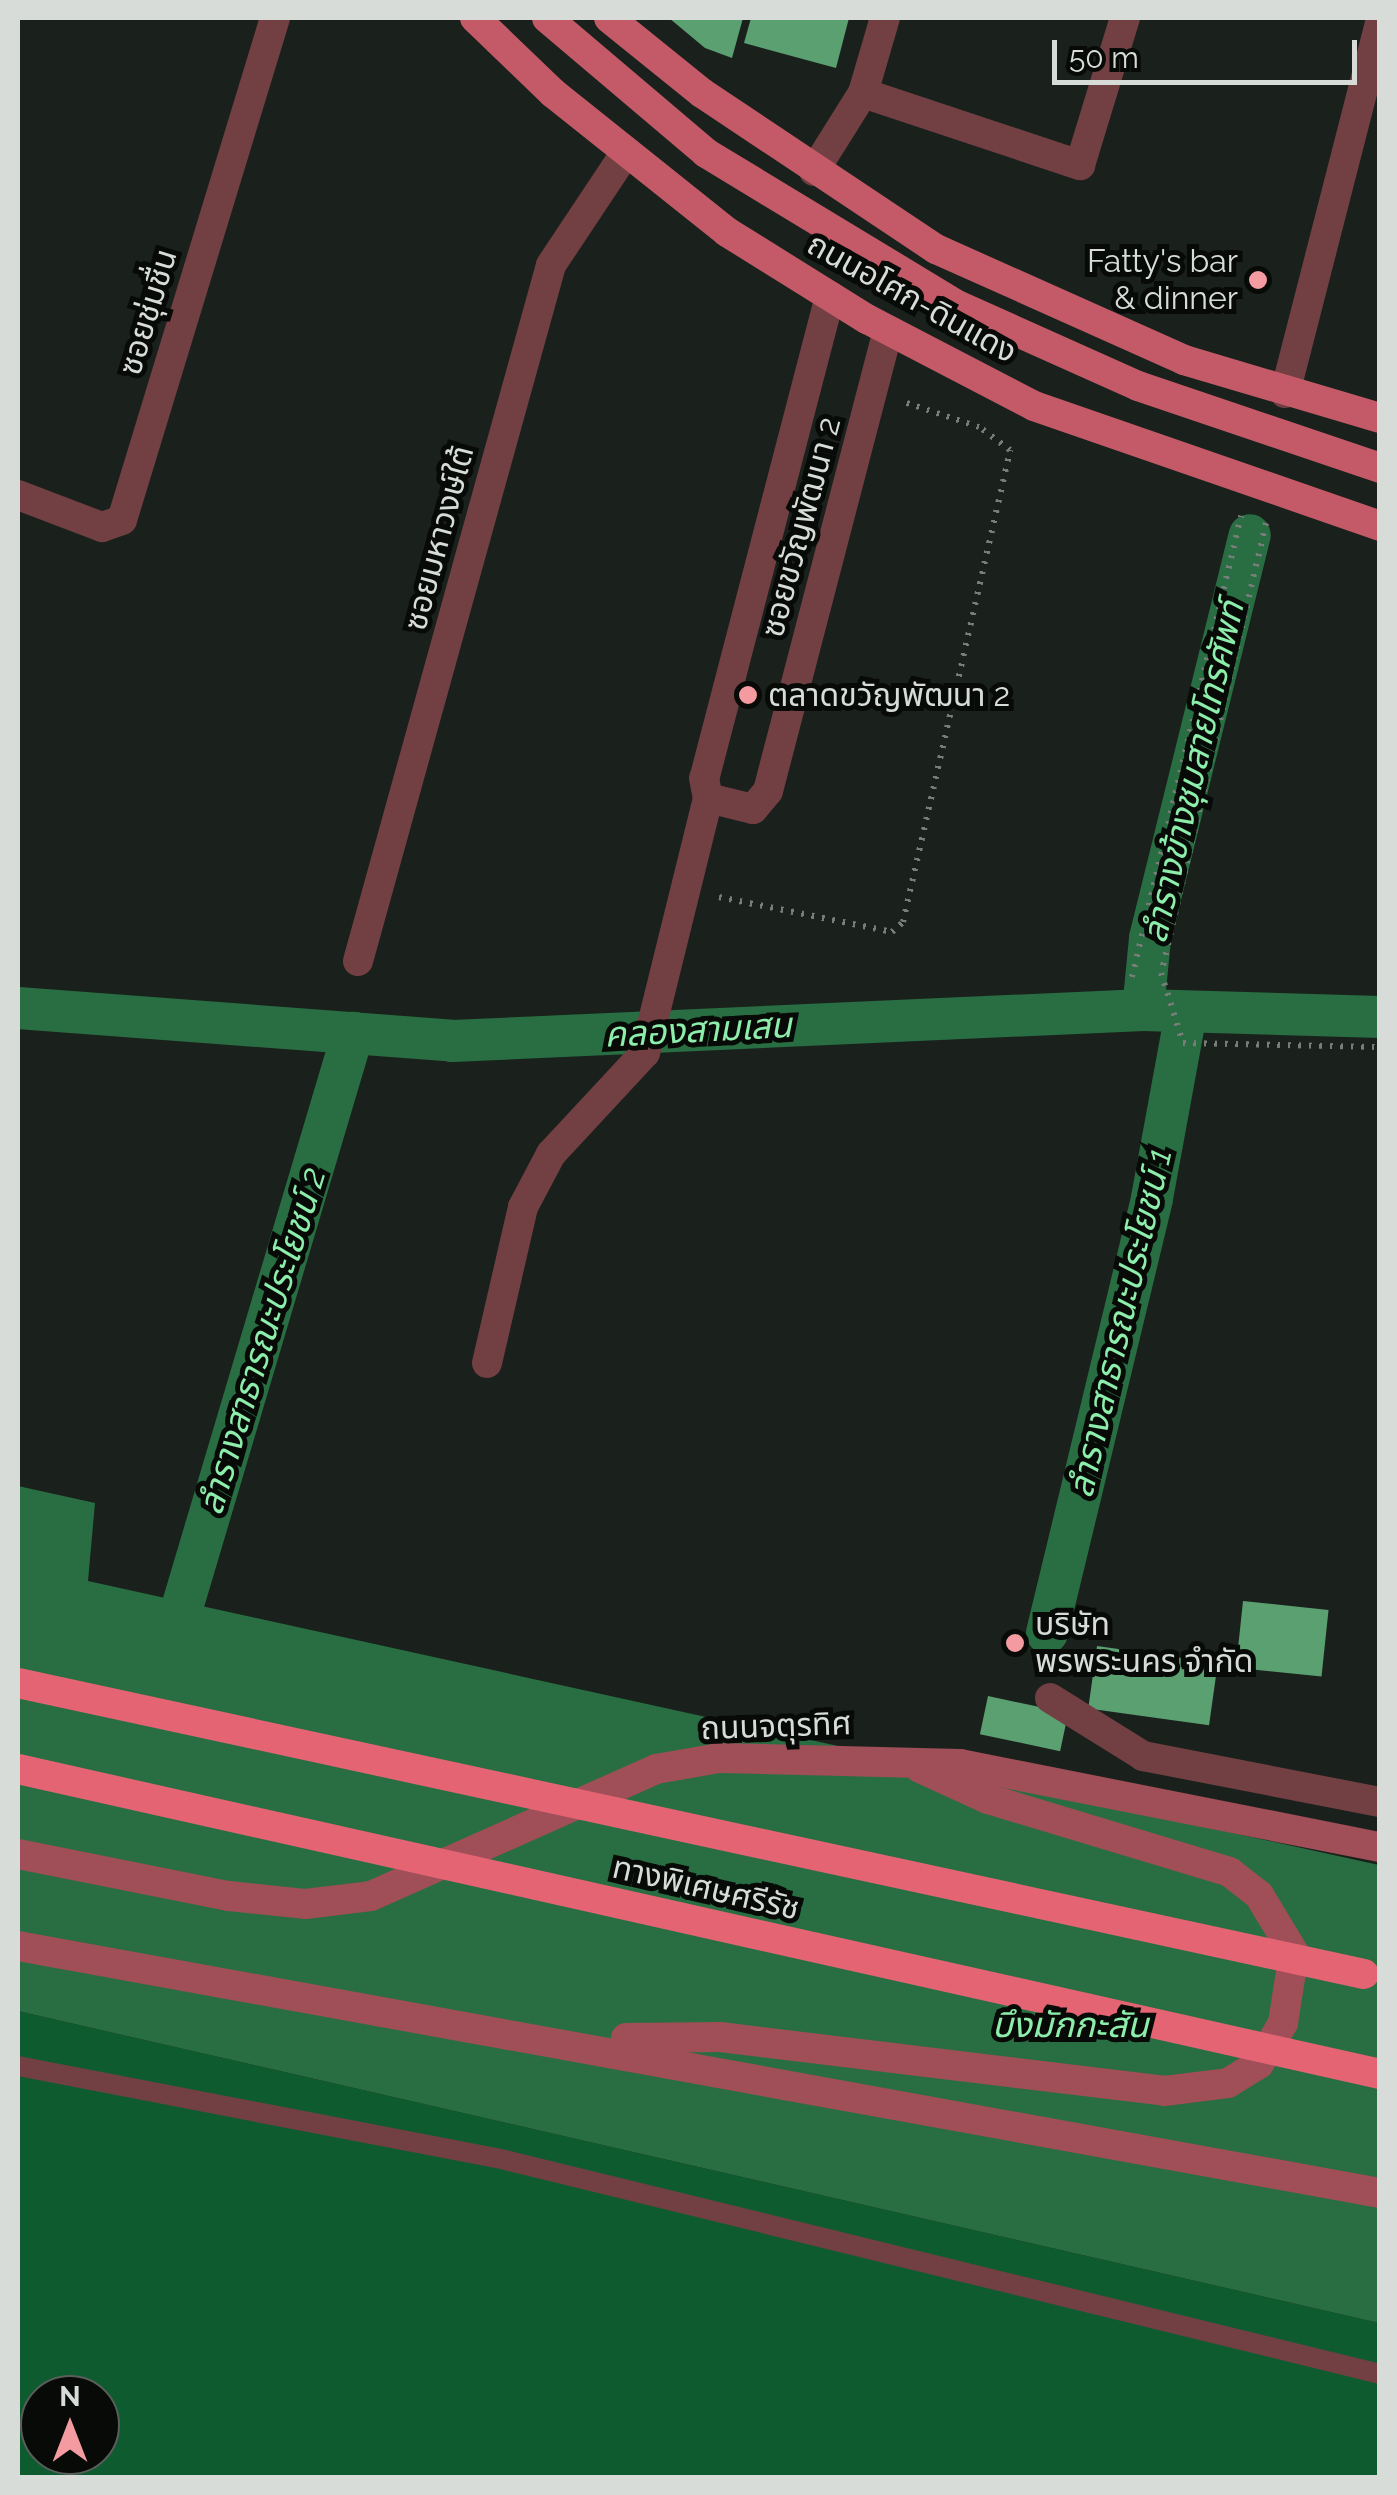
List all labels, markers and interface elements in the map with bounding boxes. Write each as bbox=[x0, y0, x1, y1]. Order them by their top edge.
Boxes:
scale bar bbox=[1057, 20, 1362, 82]
text: 50 m bbox=[1069, 40, 1139, 75]
street label: ถนนอโศก-ดินแดง bbox=[801, 225, 1023, 371]
place label: Fatty's bar & dinner bbox=[1087, 243, 1238, 318]
street label: ซอยชุ่มชื่น bbox=[111, 244, 185, 380]
marker: Fatty's bar & dinner bbox=[1247, 269, 1269, 291]
street label: ซอยขวัญพัฒนา 2 bbox=[753, 413, 849, 641]
street label: ซอยมหาวงษ์ใต้ bbox=[396, 442, 482, 634]
water label: ลำรางข้างชุมสายโทรศัพท์ bbox=[1133, 597, 1253, 947]
place label: ตลาดขวัญพัฒนา 2 bbox=[768, 676, 1010, 714]
marker: ตลาดขวัญพัฒนา 2 bbox=[737, 684, 759, 706]
water label: คลองสามเสน bbox=[603, 1004, 793, 1056]
water label: ลํารางสาธารณะประโยชน์ 1 bbox=[1059, 1144, 1181, 1502]
water label: ลํารางสาธารณะประโยชน์ 2 bbox=[189, 1163, 335, 1519]
place label: บริษัท พรพระนคร จำกัด bbox=[1035, 1606, 1253, 1681]
marker: บริษัท พรพระนคร จำกัด bbox=[1004, 1632, 1026, 1654]
street label: ถนนจตุรทิศ bbox=[700, 1704, 852, 1748]
street label: ทางพิเศษศรีรัช bbox=[609, 1848, 803, 1928]
water label: บึงมักกะสัน bbox=[992, 2004, 1148, 2046]
north arrow bbox=[20, 2375, 120, 2475]
text: N bbox=[59, 2380, 81, 2413]

